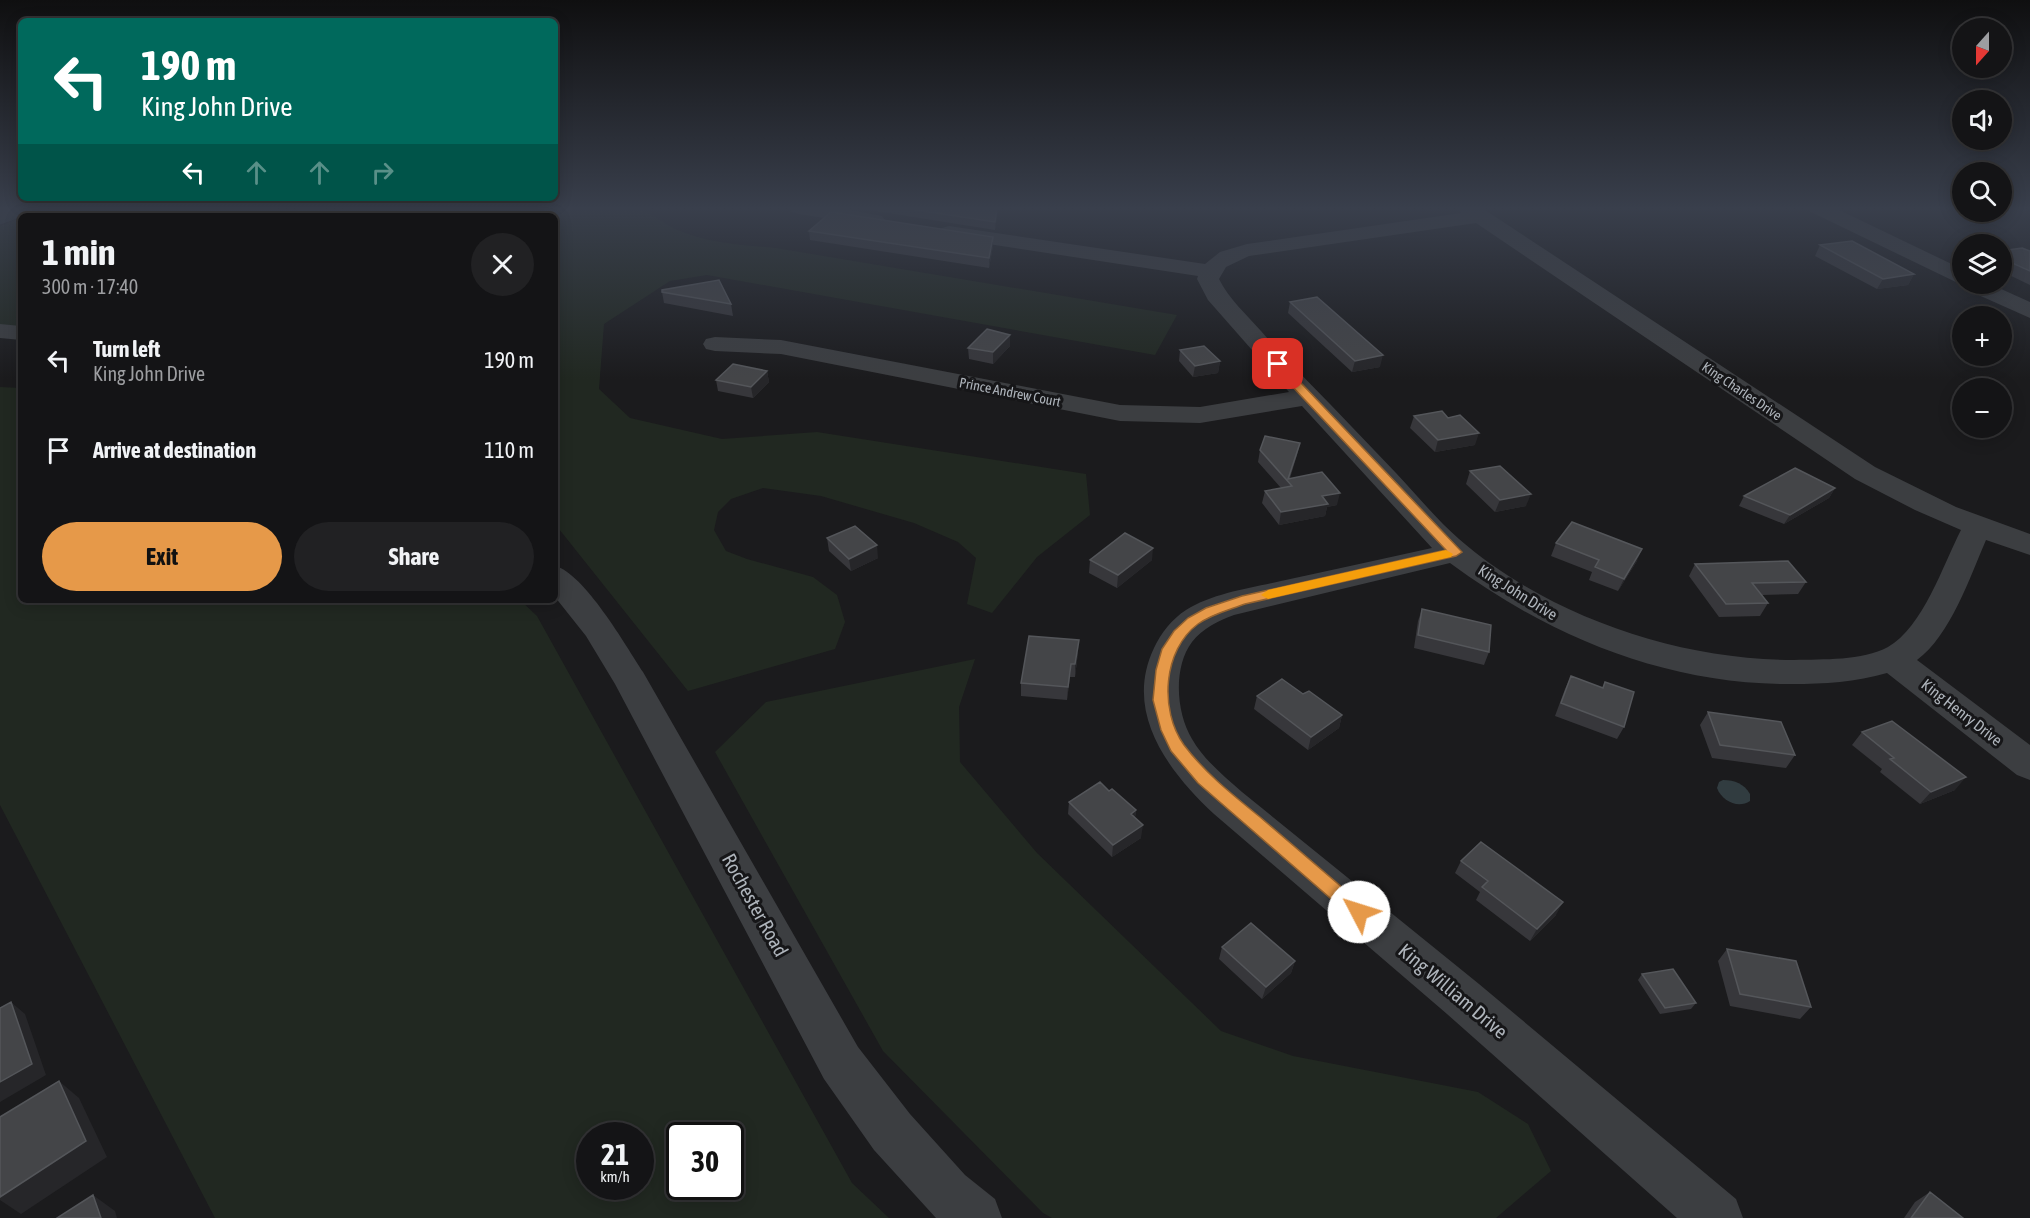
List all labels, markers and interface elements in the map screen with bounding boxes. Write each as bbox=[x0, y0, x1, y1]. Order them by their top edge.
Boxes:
north arrow bbox=[1952, 18, 2012, 78]
map controls bbox=[1952, 18, 2012, 438]
text: 190 m bbox=[141, 41, 236, 89]
icon: left bbox=[42, 42, 120, 120]
button: sound bbox=[1952, 90, 2012, 150]
text: King John Drive bbox=[141, 91, 292, 122]
icon: left bbox=[177, 156, 210, 189]
icon: ahead bbox=[240, 156, 273, 189]
icon: ahead bbox=[303, 156, 336, 189]
icon: right bbox=[366, 156, 399, 189]
button: search bbox=[1952, 162, 2012, 222]
text: 1 min bbox=[42, 231, 116, 273]
button: close bbox=[471, 233, 534, 296]
button: layers bbox=[1952, 234, 2012, 294]
text: 300 m · 17:40 bbox=[42, 275, 138, 298]
button: + bbox=[1952, 306, 2012, 366]
text: Turn left bbox=[93, 336, 160, 362]
pin bbox=[1252, 338, 1303, 389]
icon: left bbox=[42, 344, 75, 377]
text: 190 m bbox=[484, 347, 534, 373]
icon: arrive bbox=[1261, 347, 1294, 380]
street label: King Charles Drive bbox=[1699, 359, 1785, 423]
text: King John Drive bbox=[93, 362, 205, 385]
street label: Prince Andrew Court bbox=[958, 374, 1062, 410]
button: − bbox=[1952, 378, 2012, 438]
icon: arrive bbox=[42, 434, 75, 467]
text: Arrive at destination bbox=[93, 437, 256, 463]
text: 110 m bbox=[484, 437, 534, 463]
button: Exit bbox=[42, 522, 282, 591]
button: Share bbox=[294, 522, 534, 591]
street label: King John Drive bbox=[1475, 561, 1561, 624]
street label: King Henry Drive bbox=[1918, 675, 2006, 750]
street label: Rochester Road bbox=[718, 849, 793, 960]
position arrow bbox=[1327, 880, 1391, 944]
street label: King William Drive bbox=[1394, 938, 1512, 1043]
speed limit sign: 30 bbox=[666, 1122, 744, 1200]
text: 21 bbox=[601, 1137, 629, 1171]
text: km/h bbox=[600, 1168, 630, 1185]

